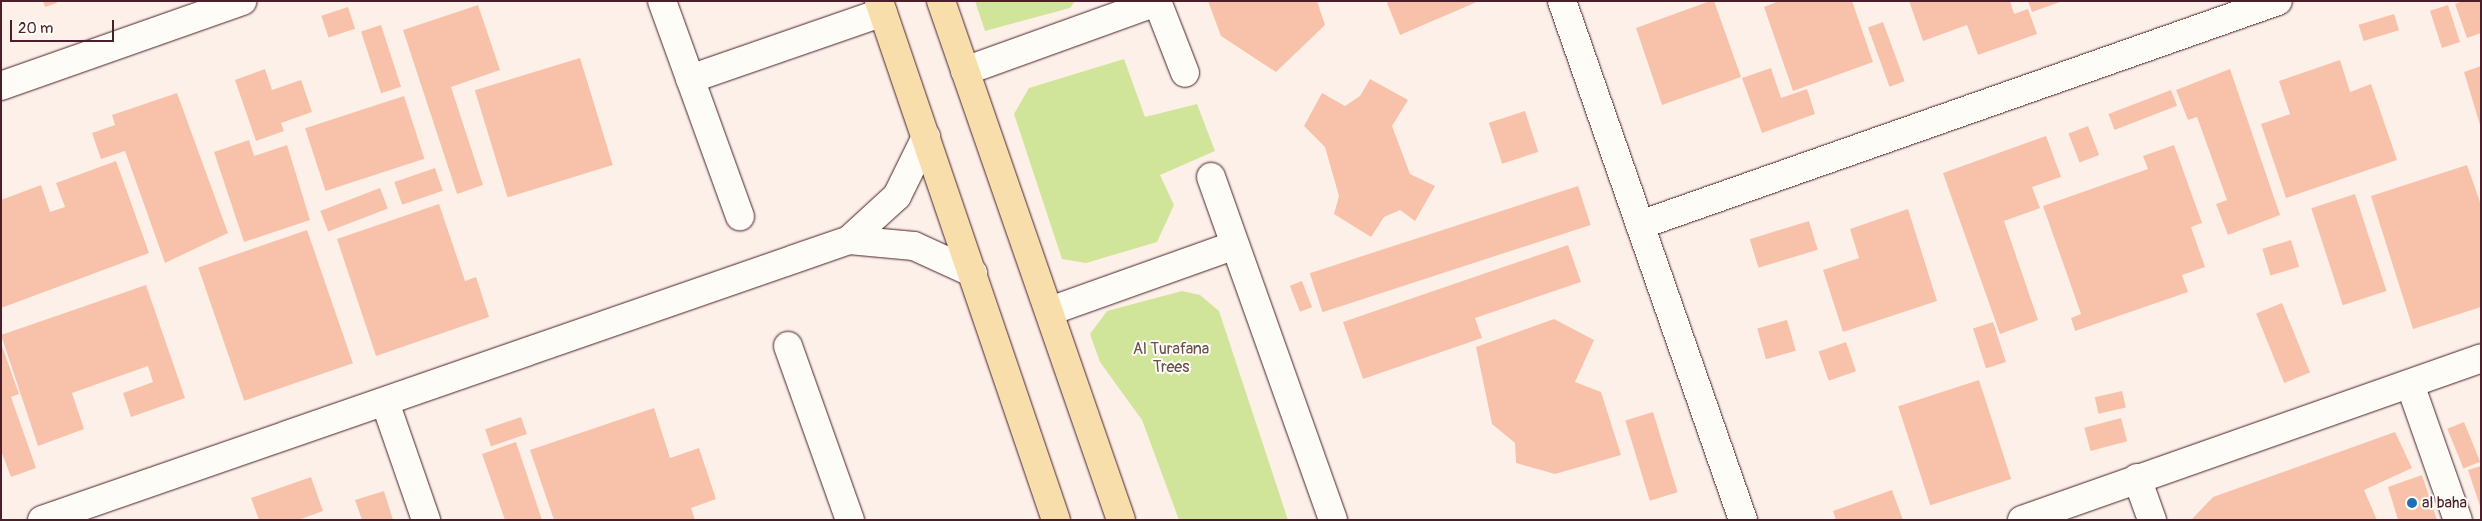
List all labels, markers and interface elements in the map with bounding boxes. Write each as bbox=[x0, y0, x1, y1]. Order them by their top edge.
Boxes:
scale bar bbox=[12, 10, 116, 42]
text: 20 m bbox=[18, 19, 53, 38]
park label: Al Turafana Trees bbox=[1133, 339, 1209, 377]
place label: al baha bbox=[2422, 493, 2467, 513]
marker: al baha bbox=[2406, 497, 2418, 509]

